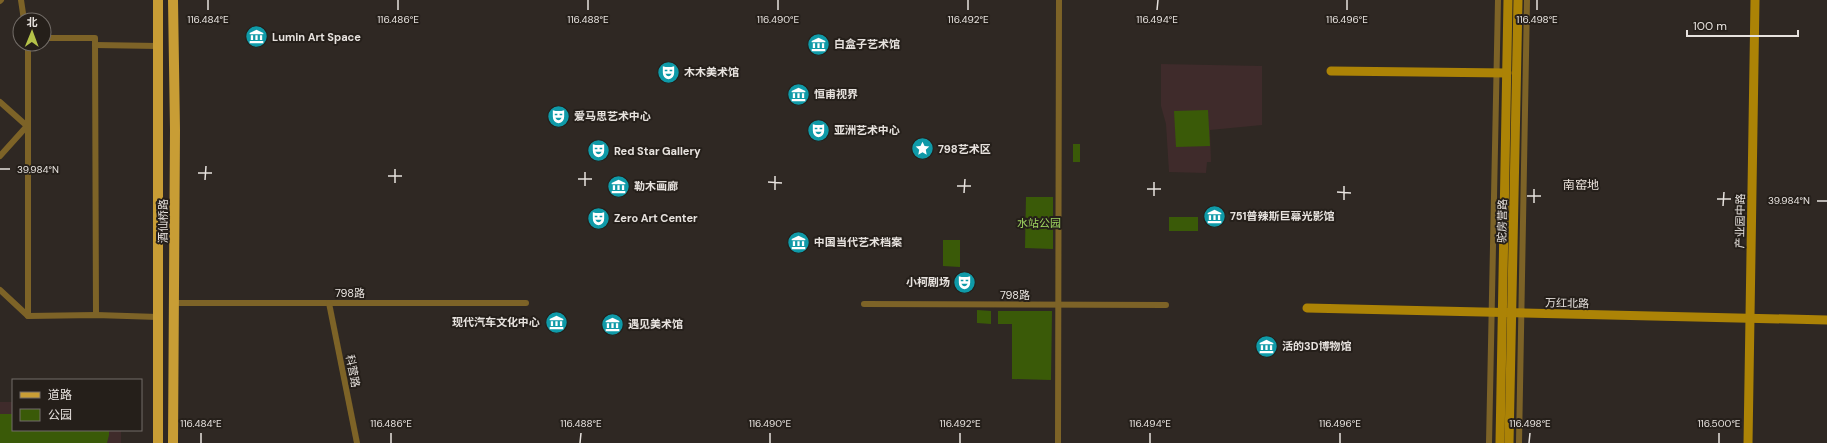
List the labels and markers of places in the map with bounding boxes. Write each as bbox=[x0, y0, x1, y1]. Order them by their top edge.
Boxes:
museum icon: Lumin Art Space bbox=[243, 24, 269, 50]
place label: Lumin Art Space bbox=[272, 30, 361, 44]
museum icon: 白盒子艺术馆 bbox=[805, 31, 831, 57]
place label: 白盒子艺术馆 bbox=[834, 37, 900, 51]
theatre icon: 木木美术馆 bbox=[655, 59, 681, 85]
place label: 木木美术馆 bbox=[684, 65, 739, 79]
museum icon: 恒甫视界 bbox=[785, 81, 811, 107]
place label: 恒甫视界 bbox=[814, 87, 858, 101]
theatre icon: 爱马思艺术中心 bbox=[545, 103, 571, 129]
place label: 爱马思艺术中心 bbox=[574, 109, 651, 123]
theatre icon: 亚洲艺术中心 bbox=[806, 117, 832, 143]
place label: 亚洲艺术中心 bbox=[834, 123, 900, 137]
place icon: 798艺术区 bbox=[910, 136, 936, 162]
theatre icon: Red Star Gallery bbox=[585, 138, 611, 164]
place label: 798艺术区 bbox=[938, 142, 991, 156]
place label: Red Star Gallery bbox=[614, 144, 701, 158]
museum icon: 勒木画廊 bbox=[605, 173, 631, 199]
place label: 勒木画廊 bbox=[634, 179, 678, 193]
museum icon: 751普辣斯巨幕光影馆 bbox=[1202, 203, 1228, 229]
theatre icon: Zero Art Center bbox=[585, 205, 611, 231]
place label: 751普辣斯巨幕光影馆 bbox=[1230, 209, 1335, 223]
place label: Zero Art Center bbox=[614, 211, 698, 225]
museum icon: 中国当代艺术档案 bbox=[785, 229, 811, 255]
place label: 中国当代艺术档案 bbox=[814, 235, 902, 249]
theatre icon: 小柯剧场 bbox=[952, 269, 978, 295]
place label: 小柯剧场 bbox=[906, 275, 950, 289]
museum icon: 现代汽车文化中心 bbox=[543, 309, 569, 335]
museum icon: 遇见美术馆 bbox=[600, 311, 626, 337]
place label: 现代汽车文化中心 bbox=[452, 315, 540, 329]
place label: 遇见美术馆 bbox=[628, 317, 683, 331]
museum icon: 活的3D博物馆 bbox=[1254, 333, 1280, 359]
place label: 活的3D博物馆 bbox=[1282, 339, 1351, 353]

